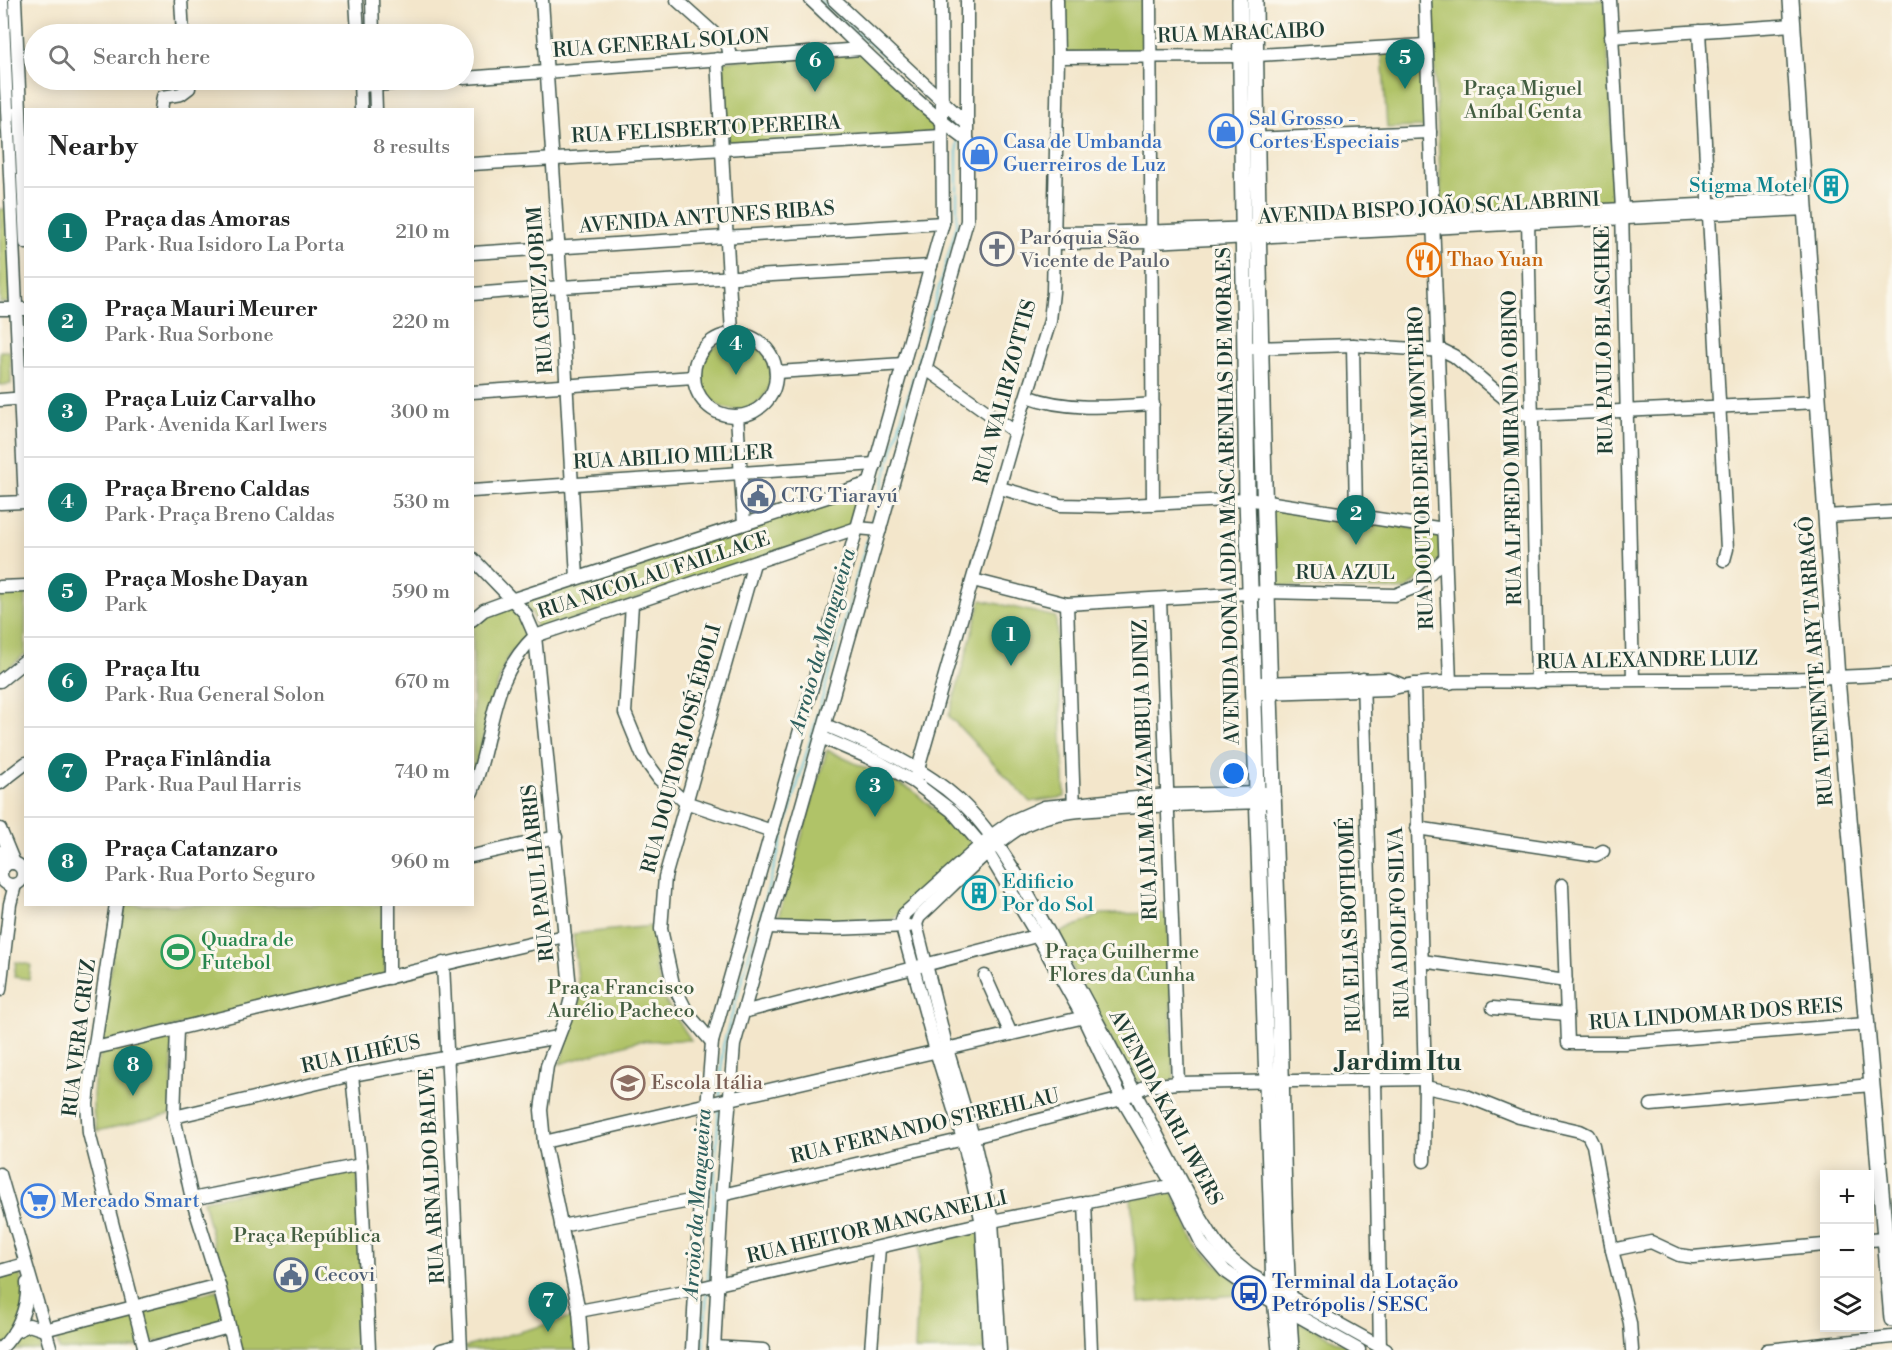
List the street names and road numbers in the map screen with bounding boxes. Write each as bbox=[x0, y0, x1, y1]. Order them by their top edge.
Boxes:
street label: RUA MARACAIBO bbox=[1157, 19, 1325, 49]
street label: RUA GENERAL SOLON bbox=[552, 24, 770, 64]
street label: RUA FELISBERTO PEREIRA bbox=[571, 110, 843, 150]
street label: AVENIDA BISPO JOÃO SCALABRINI bbox=[1256, 186, 1601, 230]
street label: AVENIDA ANTUNES RIBAS bbox=[577, 197, 836, 239]
street label: RUA CRUZ JOBIM bbox=[523, 205, 559, 375]
street label: RUA PAULO BLASCHKE bbox=[1591, 225, 1619, 455]
street label: AVENIDA DONA ADDA MASCARENHAS DE MORAES bbox=[1212, 247, 1246, 746]
street label: RUA ALFREDO MIRANDA OBINO bbox=[1498, 290, 1528, 606]
street label: RUA WALIR ZOTTIS bbox=[969, 297, 1043, 487]
street label: RUA DOUTOR DERLY MONTEIRO bbox=[1404, 306, 1440, 630]
street label: RUA ABILIO MILLER bbox=[572, 440, 775, 476]
street label: RUA TENENTE ARY TARRAGÔ bbox=[1793, 515, 1840, 807]
street label: RUA NICOLAU FAILLACE bbox=[535, 527, 773, 625]
street label: RUA AZUL bbox=[1295, 561, 1395, 586]
street label: RUA JALMAR AZAMBUJA DINIZ bbox=[1128, 619, 1164, 921]
street label: RUA DOUTOR JOSÉ ÉBOLI bbox=[636, 621, 727, 876]
street label: RUA ALEXANDRE LUIZ bbox=[1536, 647, 1758, 675]
street label: RUA PAUL HARRIS bbox=[517, 783, 561, 963]
street label: RUA ELIAS BOTHOMÉ bbox=[1334, 817, 1367, 1033]
street label: RUA ADOLFO SILVA bbox=[1384, 825, 1416, 1020]
street label: RUA VERA CRUZ bbox=[58, 958, 102, 1118]
street label: RUA LINDOMAR DOS REIS bbox=[1588, 994, 1844, 1036]
street label: AVENIDA KARL IWERS bbox=[1102, 1005, 1227, 1210]
street label: RUA ILHÉUS bbox=[299, 1029, 423, 1080]
street label: RUA ARNALDO BALVE bbox=[415, 1067, 451, 1285]
street label: RUA FERNANDO STREHLAU bbox=[788, 1084, 1062, 1170]
street label: RUA HEITOR MANGANELLI bbox=[744, 1186, 1010, 1270]

